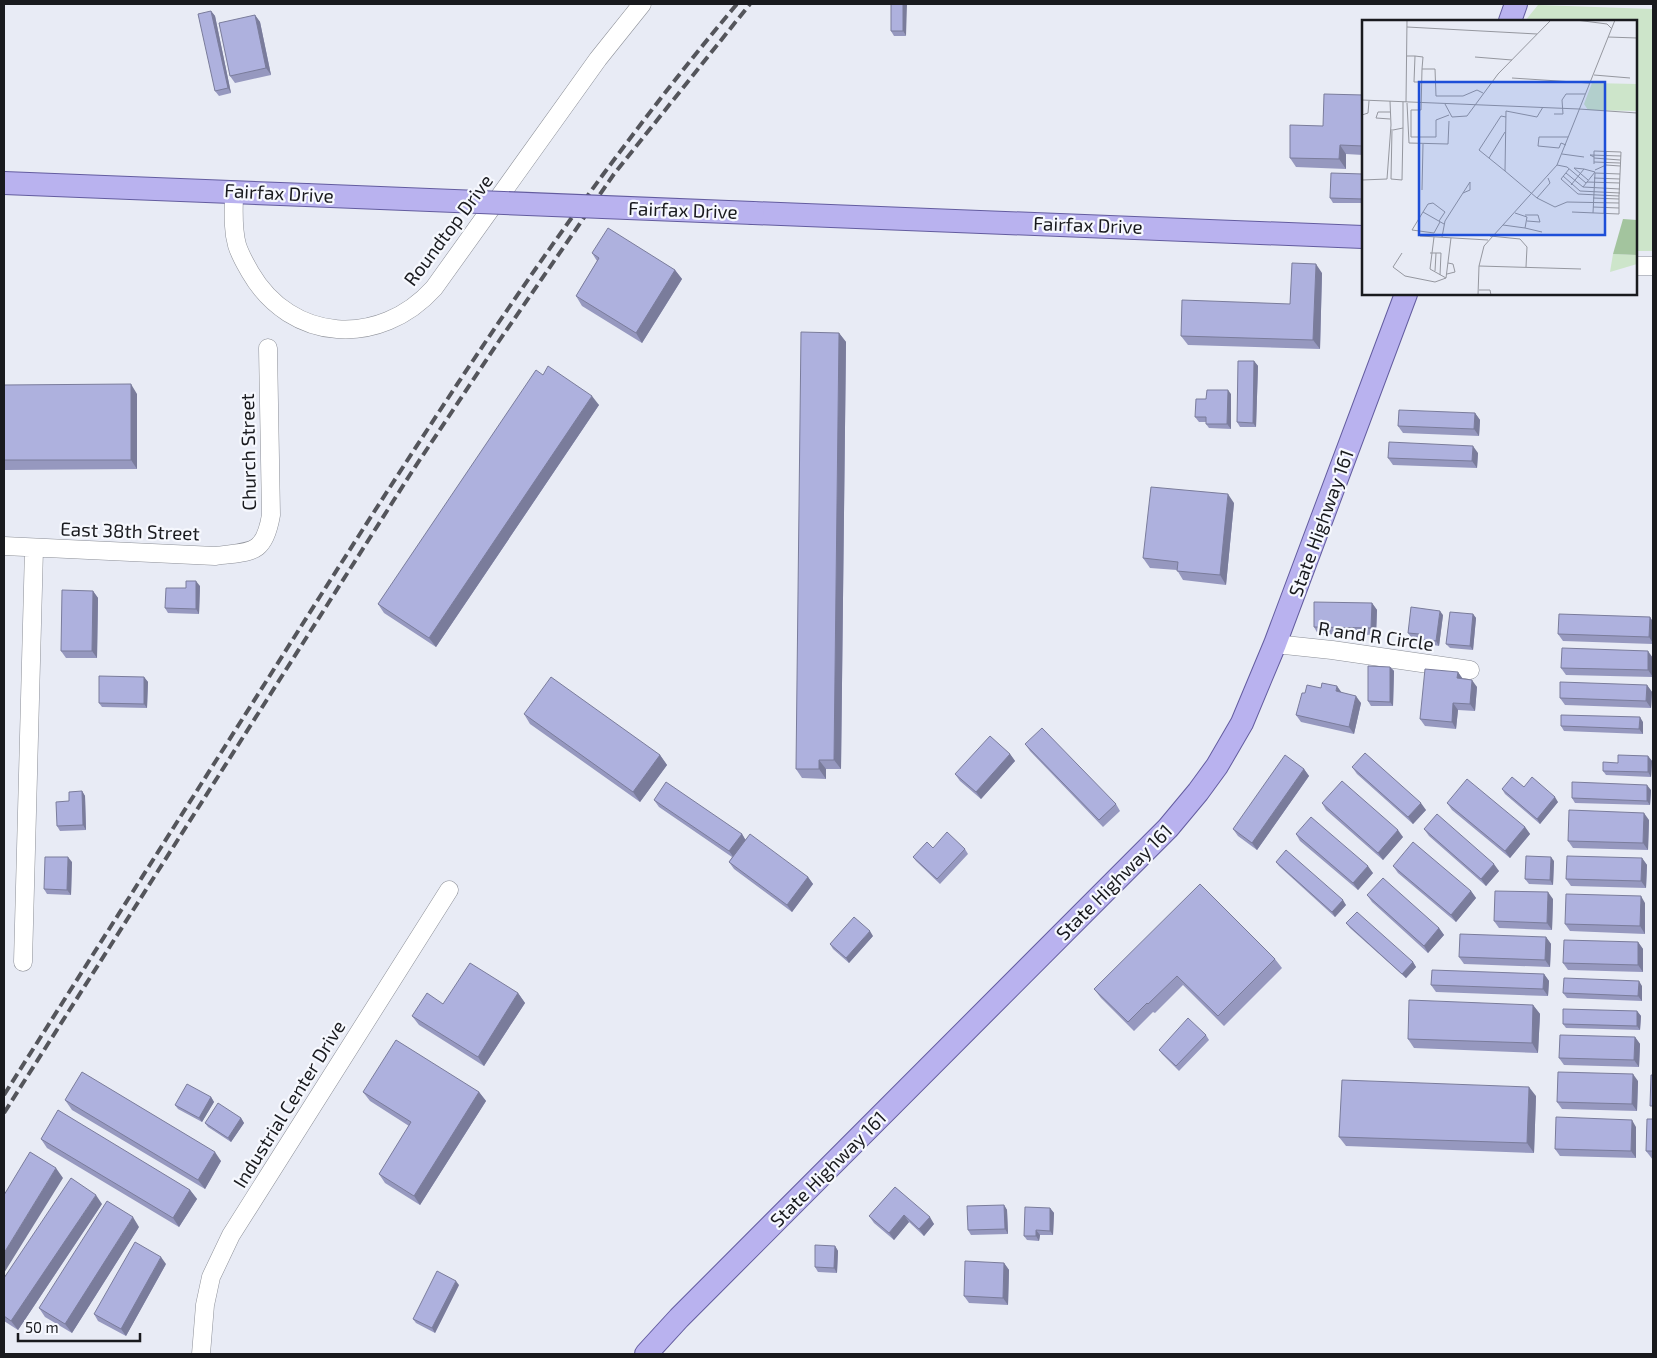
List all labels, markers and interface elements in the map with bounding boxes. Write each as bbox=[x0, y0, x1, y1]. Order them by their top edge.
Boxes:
inset map bbox=[1362, 20, 1637, 295]
street label: Roundtop Drive bbox=[398, 169, 497, 290]
street label: Fairfax Drive bbox=[224, 178, 334, 207]
street label: Fairfax Drive bbox=[628, 196, 738, 223]
street label: Fairfax Drive bbox=[1033, 211, 1143, 238]
street label: Church Street bbox=[235, 393, 260, 511]
street label: State Highway 161 bbox=[1283, 446, 1358, 600]
street label: East 38th Street bbox=[60, 517, 200, 544]
street label: R and R Circle bbox=[1317, 616, 1435, 655]
street label: State Highway 161 bbox=[1051, 819, 1177, 945]
street label: Industrial Center Drive bbox=[228, 1016, 349, 1192]
street label: State Highway 161 bbox=[765, 1106, 891, 1232]
scale bar bbox=[18, 1310, 140, 1342]
text: 50 m bbox=[25, 1318, 59, 1336]

